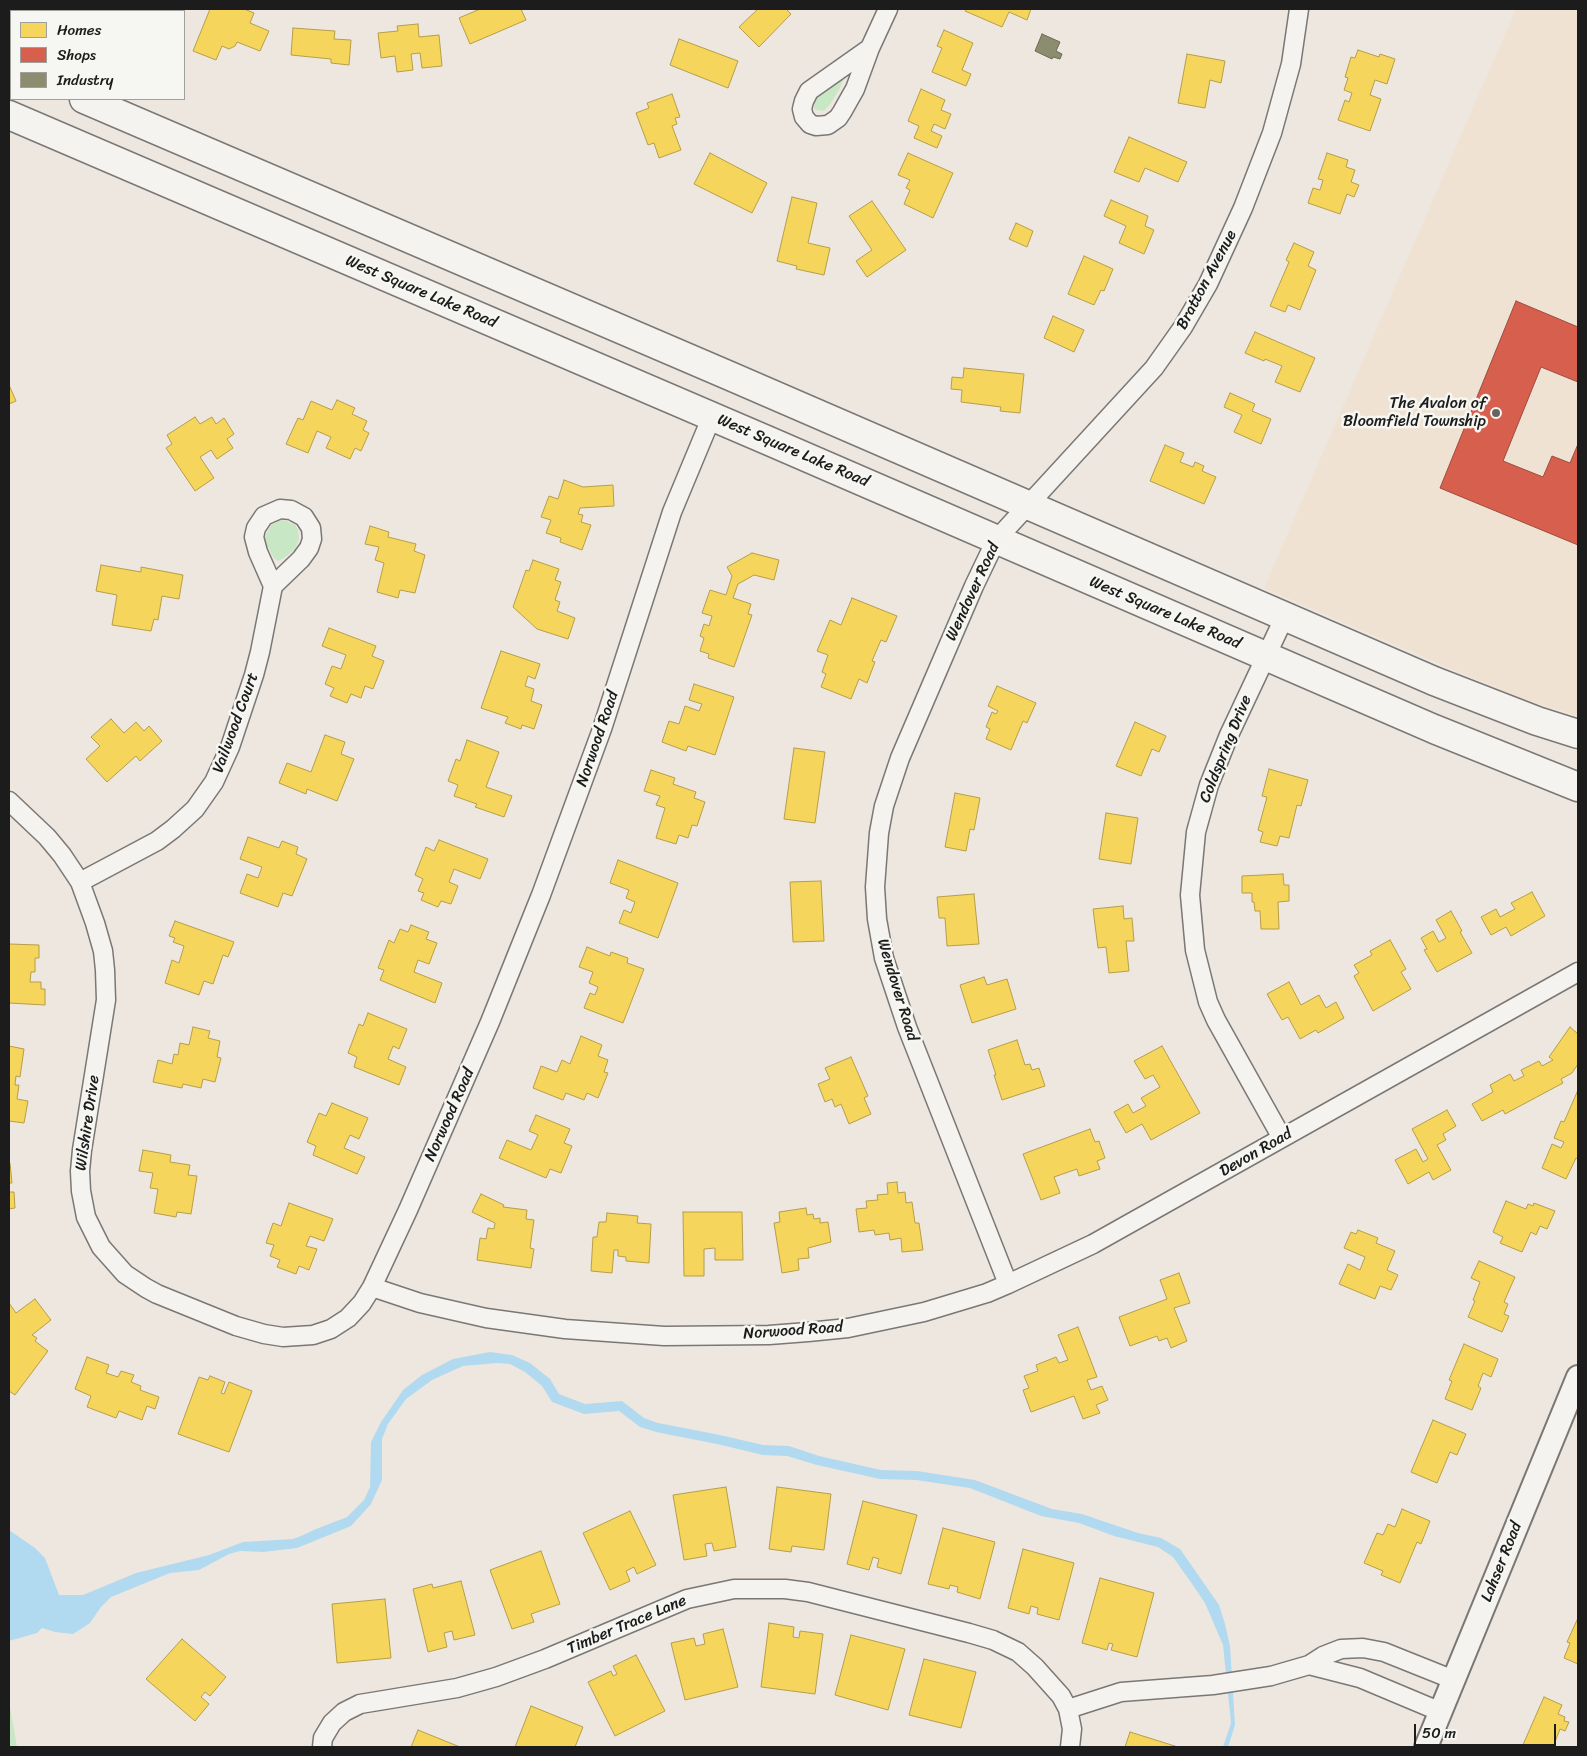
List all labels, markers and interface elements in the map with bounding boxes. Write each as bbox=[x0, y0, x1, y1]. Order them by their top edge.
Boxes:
legend bbox=[10, 10, 185, 100]
text: Homes bbox=[57, 17, 101, 43]
text: Shops bbox=[57, 42, 96, 68]
text: Industry bbox=[57, 67, 114, 93]
street label: Bratton Avenue bbox=[1173, 227, 1241, 333]
street label: West Square Lake Road bbox=[342, 251, 500, 333]
place label: The Avalon of Bloomfield Township bbox=[1343, 394, 1486, 432]
marker: The Avalon of Bloomfield Township bbox=[1490, 407, 1502, 419]
street label: West Square Lake Road bbox=[714, 410, 872, 492]
street label: Wendover Road bbox=[942, 540, 1004, 644]
street label: West Square Lake Road bbox=[1086, 572, 1244, 654]
street label: Vailwood Court bbox=[209, 670, 263, 776]
street label: Norwood Road bbox=[573, 689, 623, 789]
street label: Coldspring Drive bbox=[1196, 692, 1256, 806]
street label: Wendover Road bbox=[872, 937, 922, 1043]
street label: Norwood Road bbox=[421, 1066, 479, 1164]
street label: Wilshire Drive bbox=[72, 1074, 104, 1172]
street label: Devon Road bbox=[1216, 1125, 1296, 1181]
street label: Norwood Road bbox=[743, 1318, 843, 1344]
street label: Lahser Road bbox=[1477, 1519, 1527, 1605]
street label: Timber Trace Lane bbox=[564, 1591, 690, 1659]
scale bar bbox=[1417, 1714, 1560, 1746]
text: 50 m bbox=[1422, 1720, 1456, 1746]

